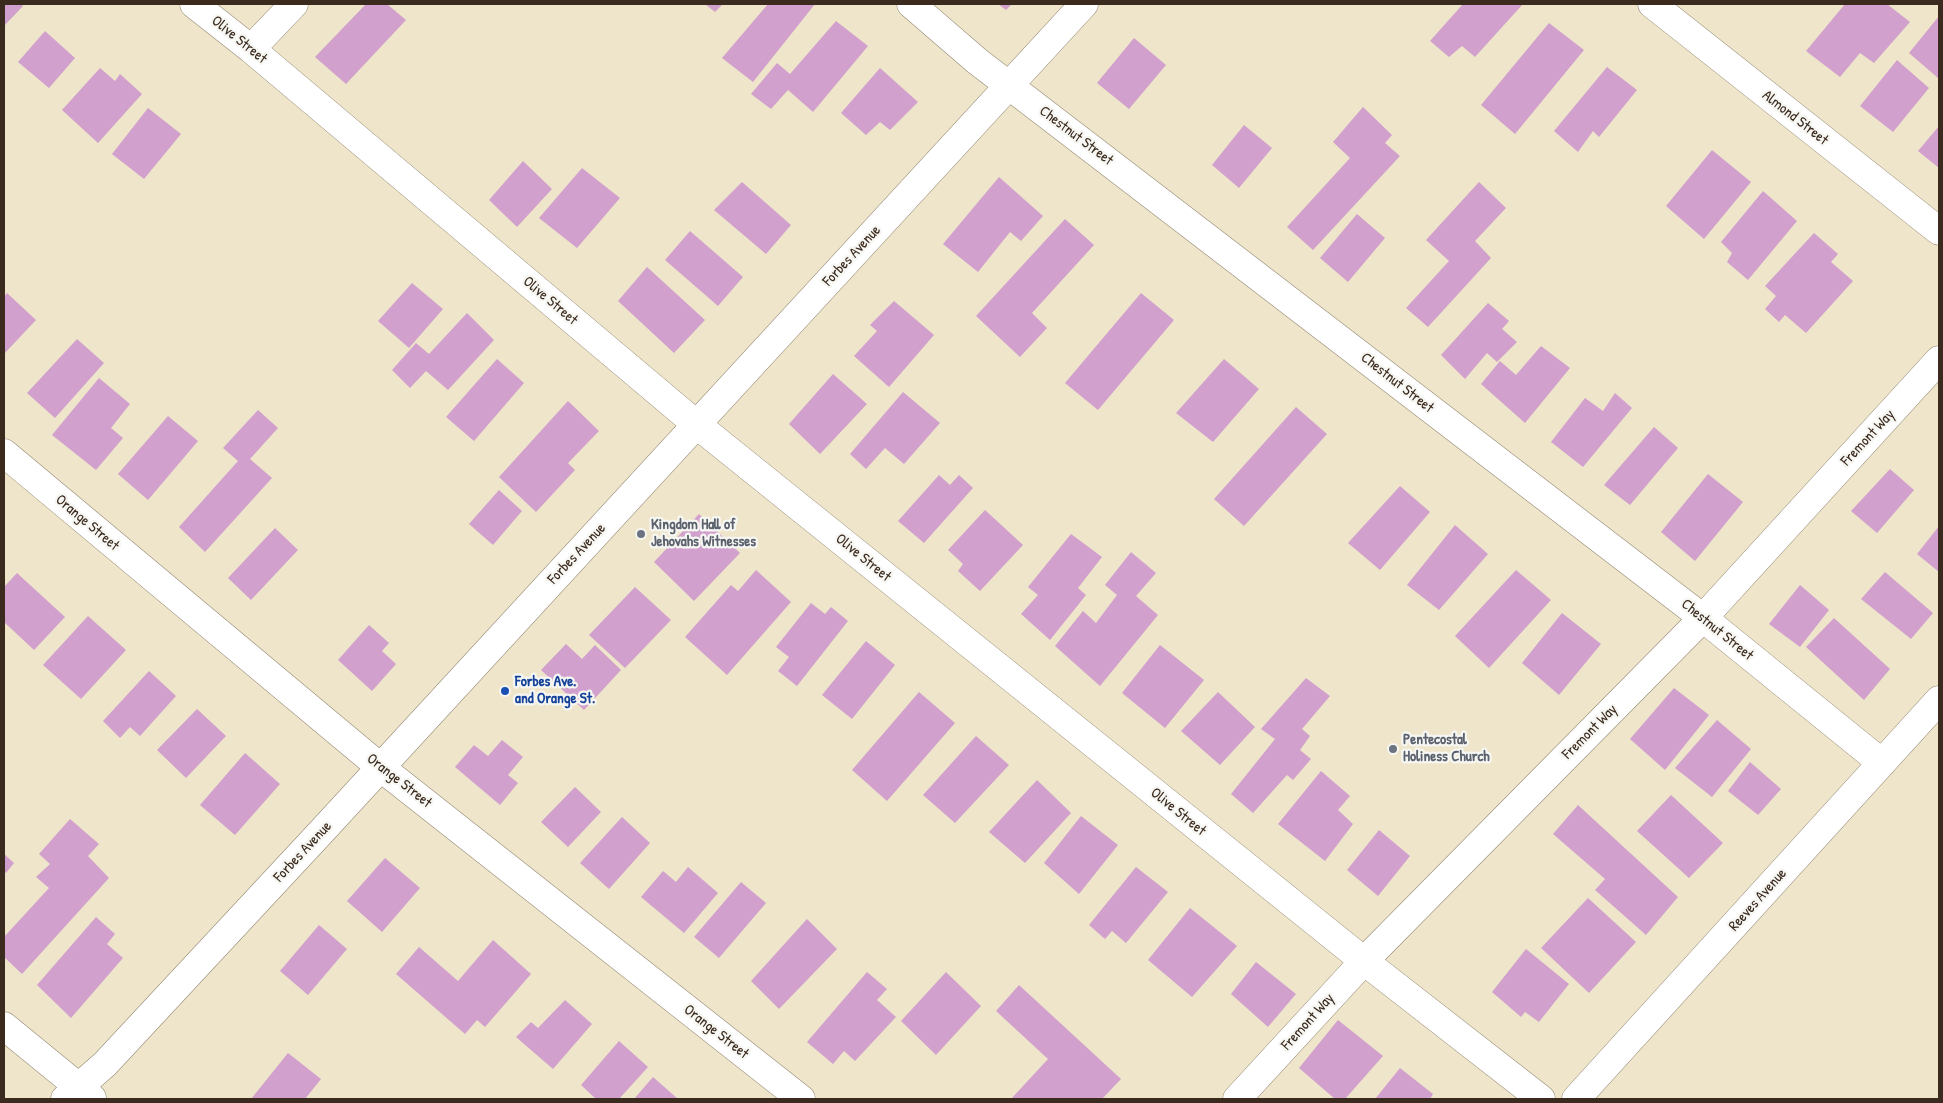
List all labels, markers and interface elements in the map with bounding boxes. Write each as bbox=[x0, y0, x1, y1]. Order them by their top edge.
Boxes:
street label: Olive Street bbox=[208, 12, 270, 68]
street label: Almond Street bbox=[1759, 87, 1831, 149]
street label: Chestnut Street bbox=[1036, 102, 1116, 170]
street label: Forbes Avenue bbox=[819, 222, 885, 290]
street label: Olive Street bbox=[519, 273, 581, 329]
street label: Chestnut Street bbox=[1357, 349, 1437, 417]
street label: Fremont Way bbox=[1837, 406, 1899, 470]
street label: Orange Street bbox=[51, 491, 123, 555]
place label: Kingdom Hall of Jehovahs Witnesses bbox=[651, 516, 756, 551]
street label: Forbes Avenue bbox=[544, 520, 610, 588]
marker: Kingdom Hall of Jehovahs Witnesses bbox=[635, 528, 647, 540]
street label: Olive Street bbox=[832, 530, 894, 586]
street label: Chestnut Street bbox=[1677, 595, 1757, 665]
place label: Forbes Ave. and Orange St. bbox=[515, 673, 595, 708]
marker: Forbes Ave. and Orange St. bbox=[499, 685, 511, 697]
street label: Fremont Way bbox=[1559, 701, 1621, 763]
place label: Pentecostal Holiness Church bbox=[1403, 731, 1490, 766]
marker: Pentecostal Holiness Church bbox=[1387, 743, 1399, 755]
street label: Orange Street bbox=[363, 750, 435, 812]
street label: Olive Street bbox=[1147, 784, 1209, 840]
street label: Forbes Avenue bbox=[270, 818, 336, 886]
street label: Reeves Avenue bbox=[1725, 865, 1791, 935]
street label: Fremont Way bbox=[1278, 990, 1338, 1054]
street label: Orange Street bbox=[680, 1001, 752, 1063]

